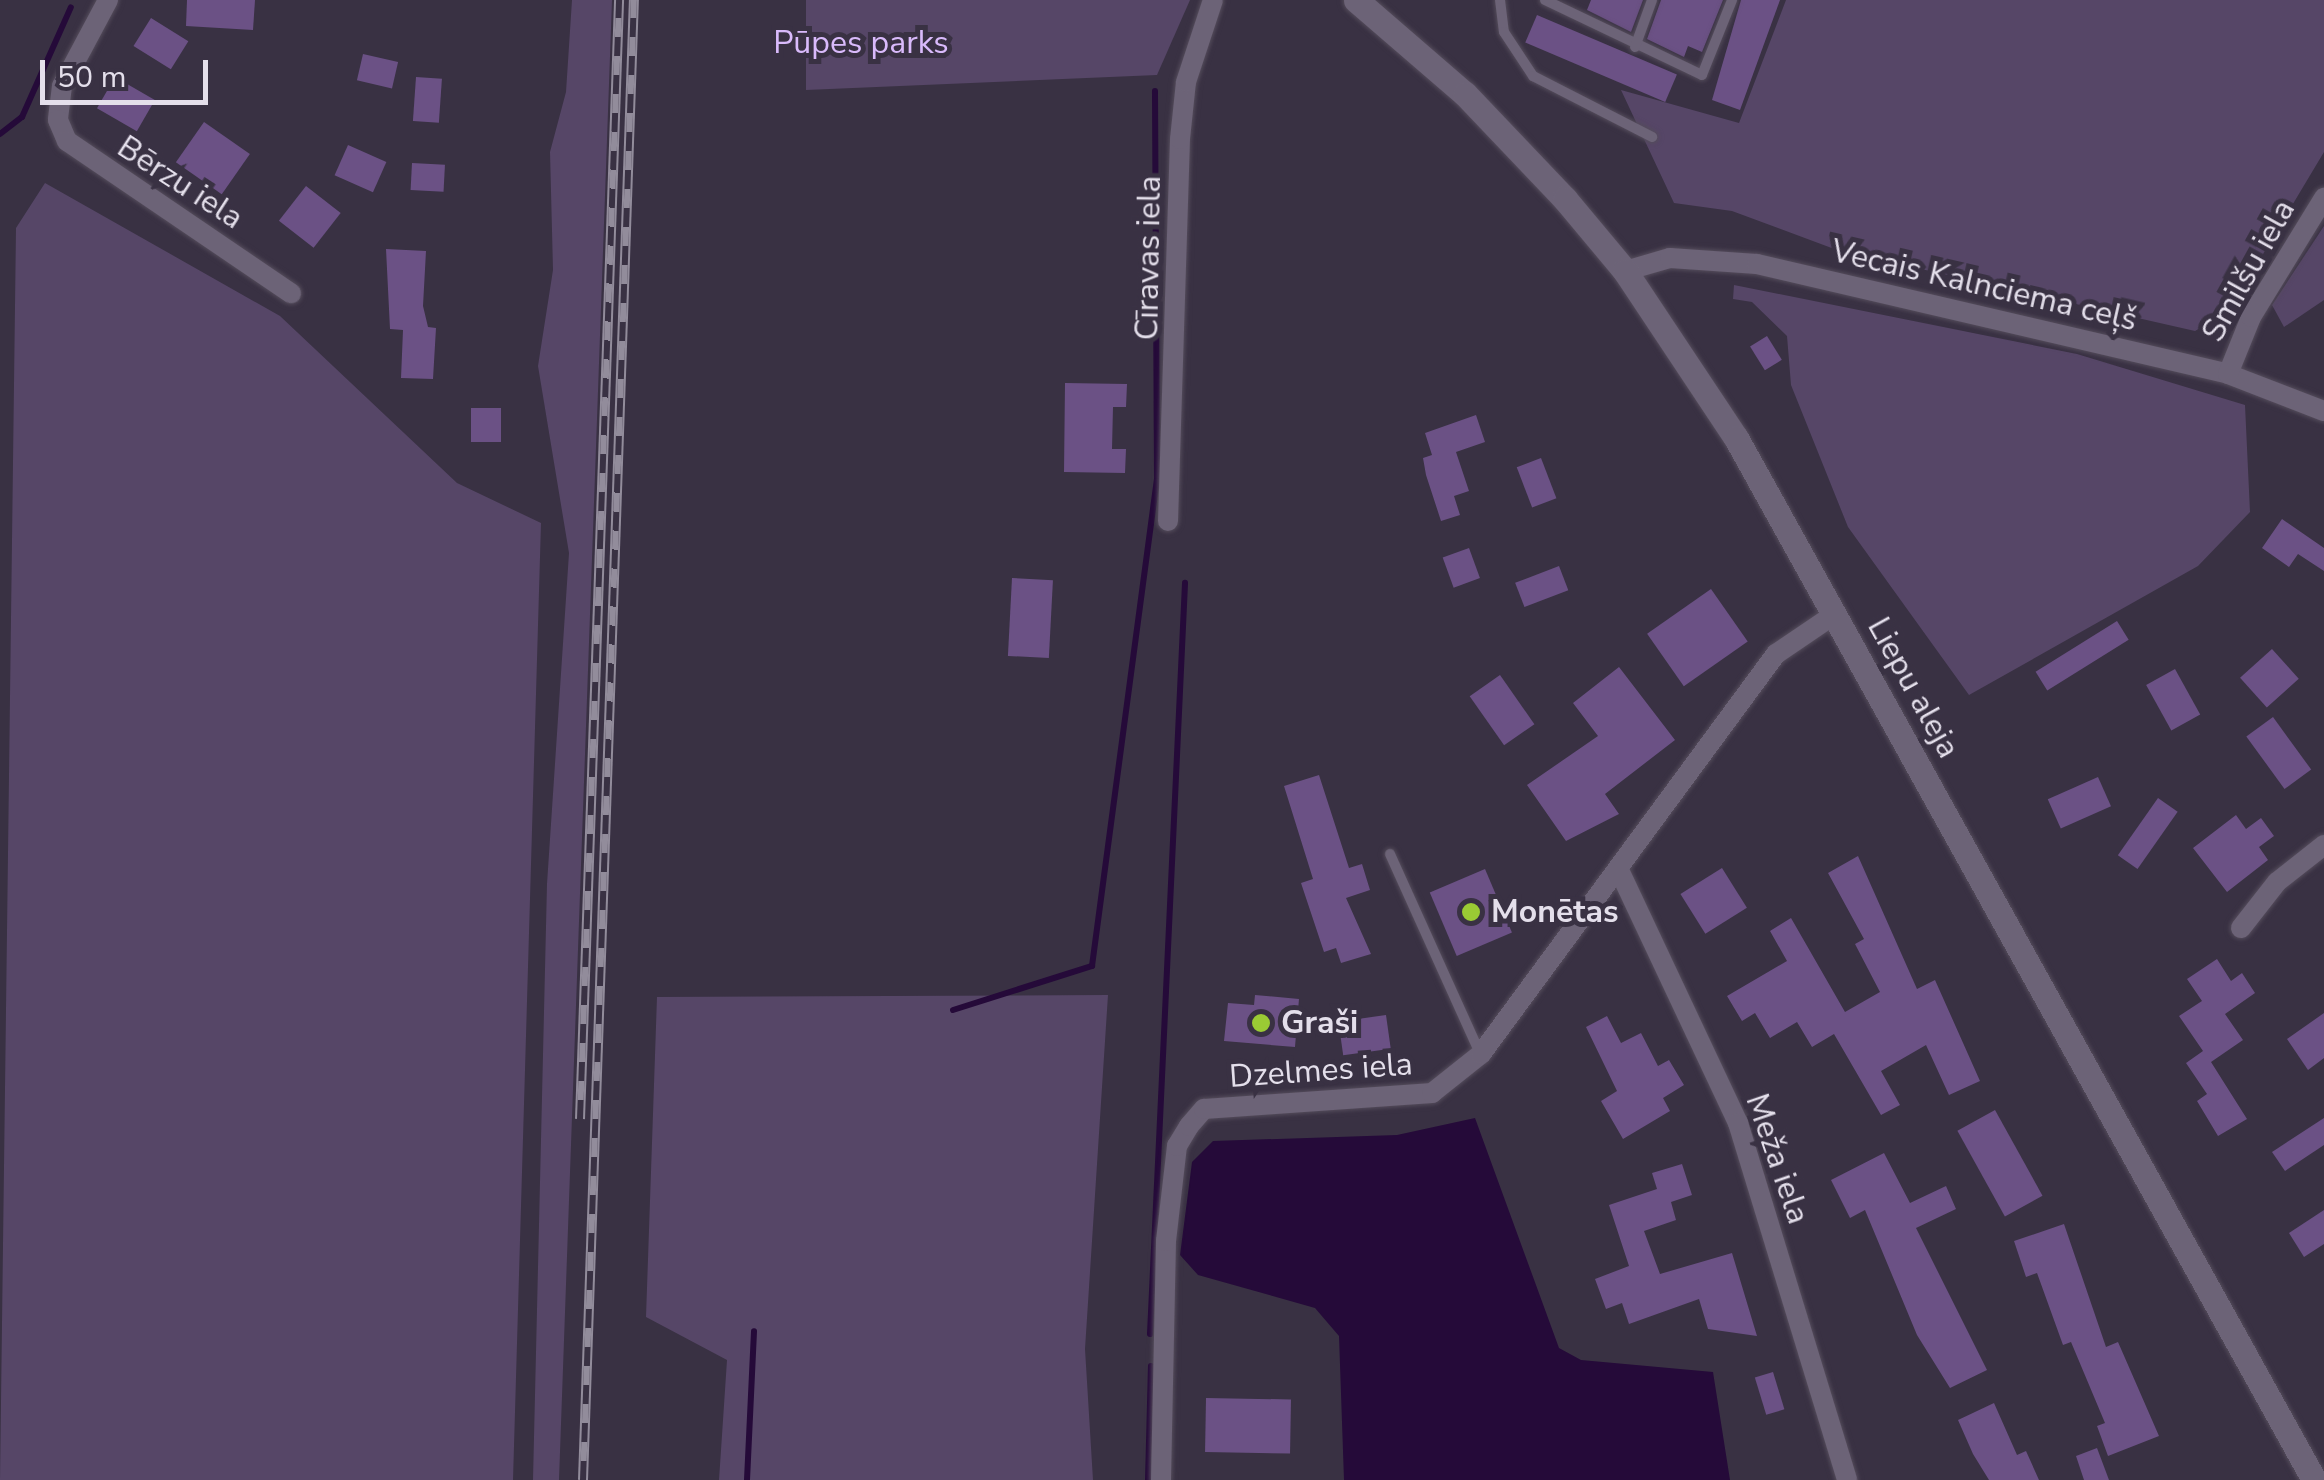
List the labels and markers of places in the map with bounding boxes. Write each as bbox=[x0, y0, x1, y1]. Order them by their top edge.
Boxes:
place label: Monētas bbox=[1491, 893, 1619, 931]
marker: Monētas bbox=[1460, 901, 1482, 923]
place label: Graši bbox=[1281, 1004, 1358, 1042]
marker: Graši bbox=[1250, 1012, 1272, 1034]

